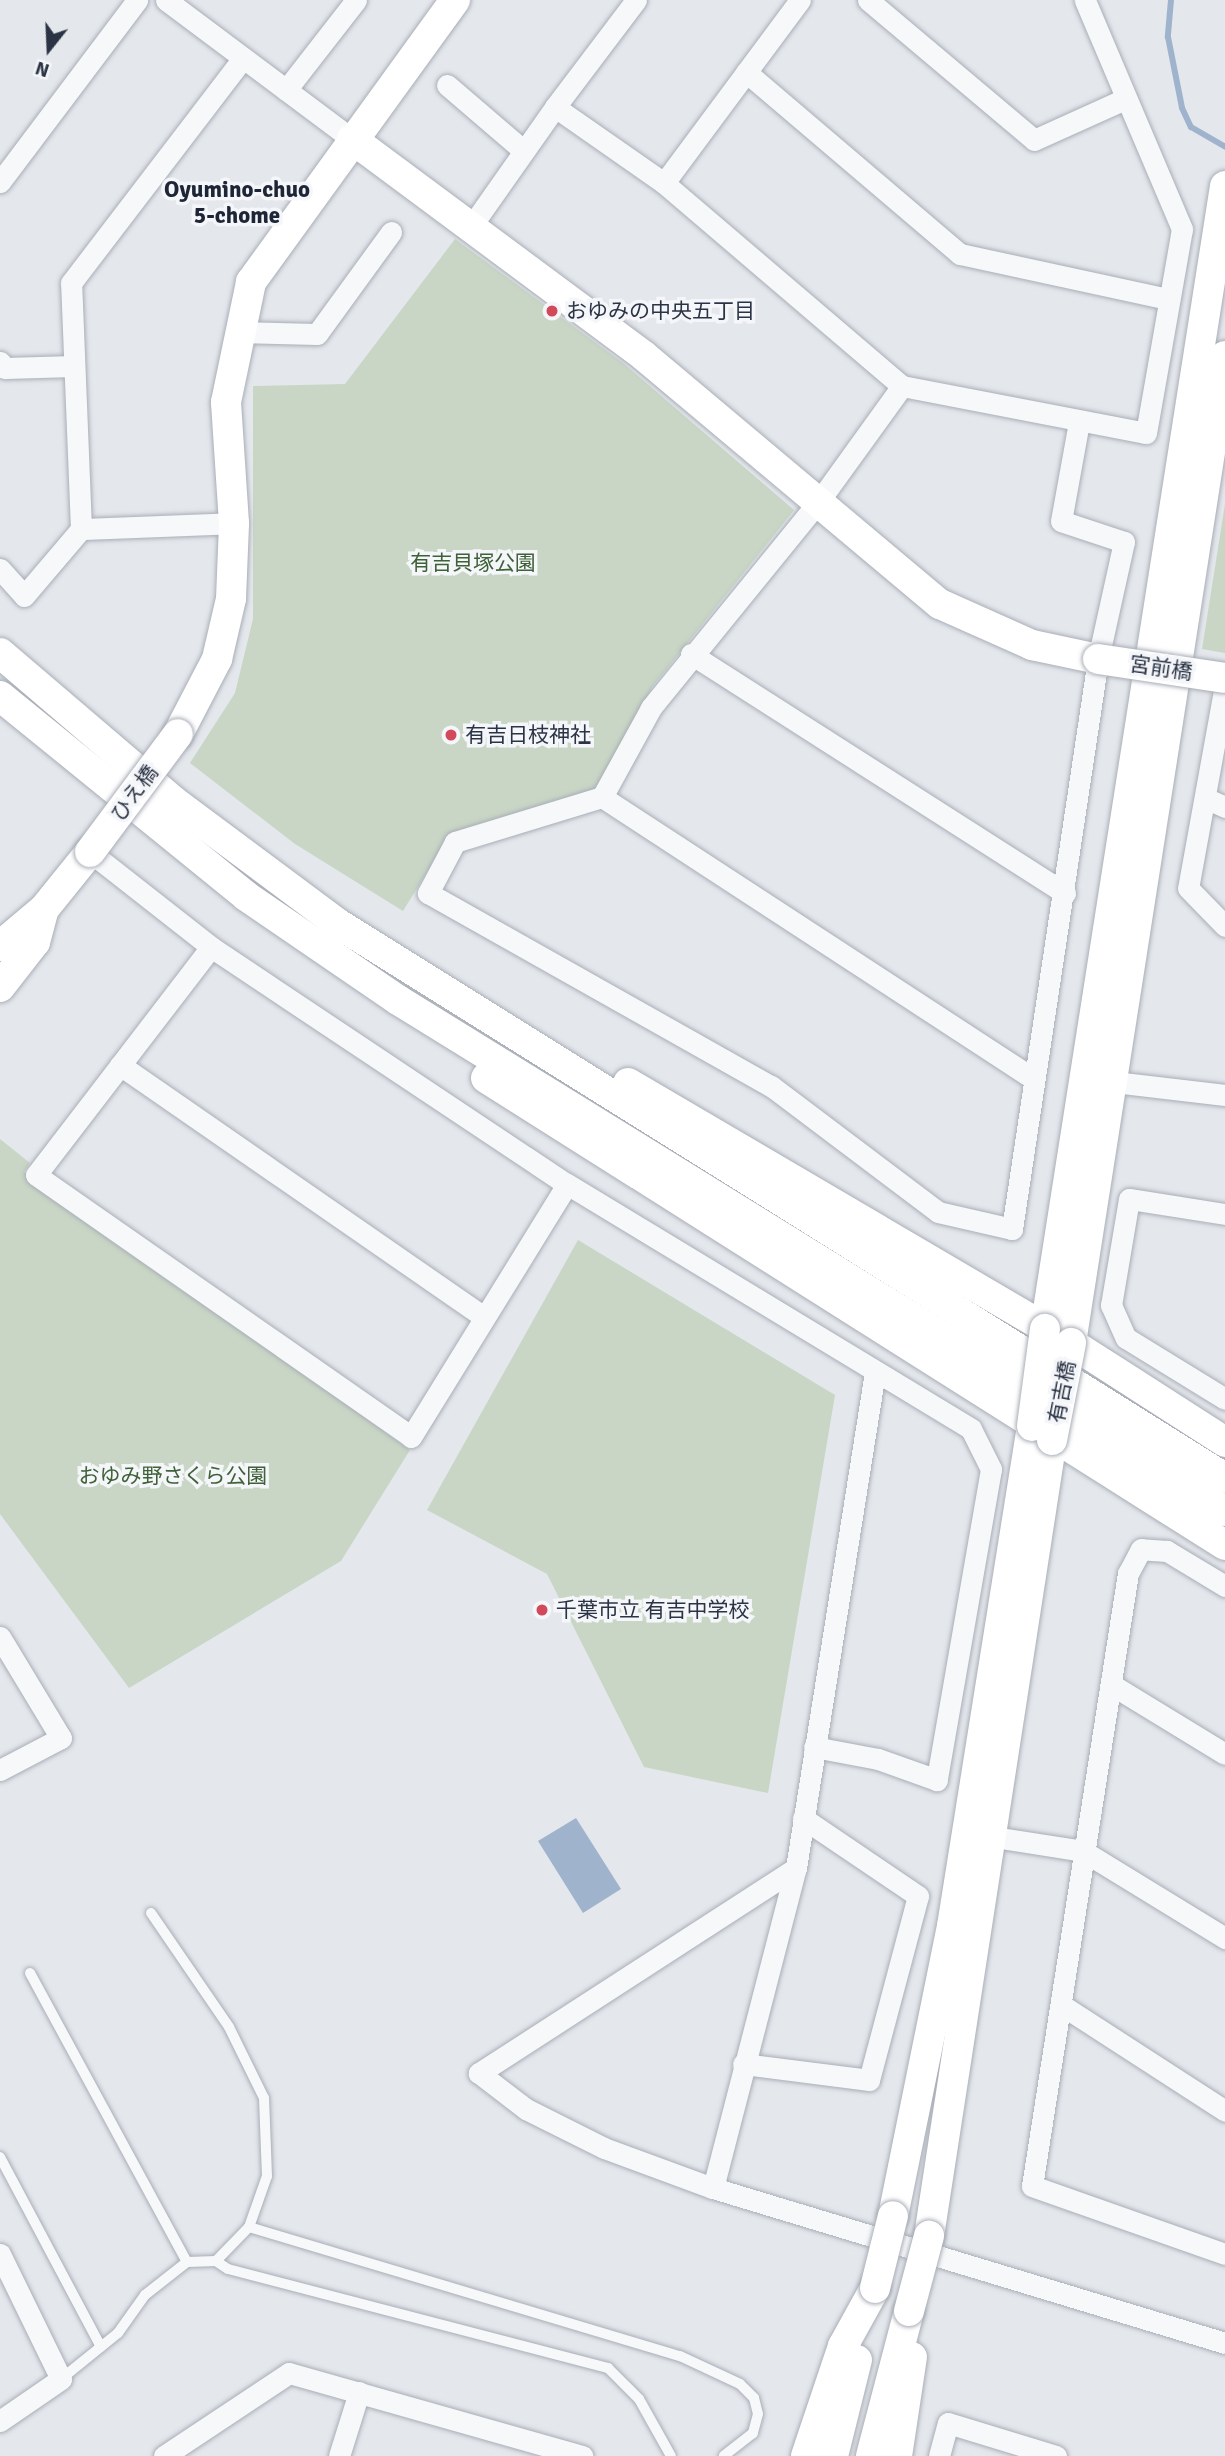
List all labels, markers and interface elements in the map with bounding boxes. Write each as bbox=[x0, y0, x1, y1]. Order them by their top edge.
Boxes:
north arrow bbox=[14, 14, 84, 84]
text: N bbox=[33, 56, 53, 82]
district label: Oyumino-chuo 5-chome bbox=[164, 176, 310, 230]
place label: おゆみの中央五丁目 bbox=[566, 298, 755, 324]
marker: おゆみの中央五丁目 bbox=[544, 303, 560, 319]
park label: 有吉貝塚公園 bbox=[410, 550, 536, 576]
street label: 宮前橋 bbox=[1128, 651, 1194, 685]
place label: 有吉日枝神社 bbox=[465, 722, 591, 748]
marker: 有吉日枝神社 bbox=[443, 727, 459, 743]
street label: ひえ橋 bbox=[105, 760, 163, 826]
street label: 有吉橋 bbox=[1044, 1359, 1080, 1425]
park label: おゆみ野さくら公園 bbox=[79, 1463, 267, 1489]
place label: 千葉市立 有吉中学校 bbox=[556, 1597, 750, 1623]
marker: 千葉市立 有吉中学校 bbox=[534, 1602, 550, 1618]

